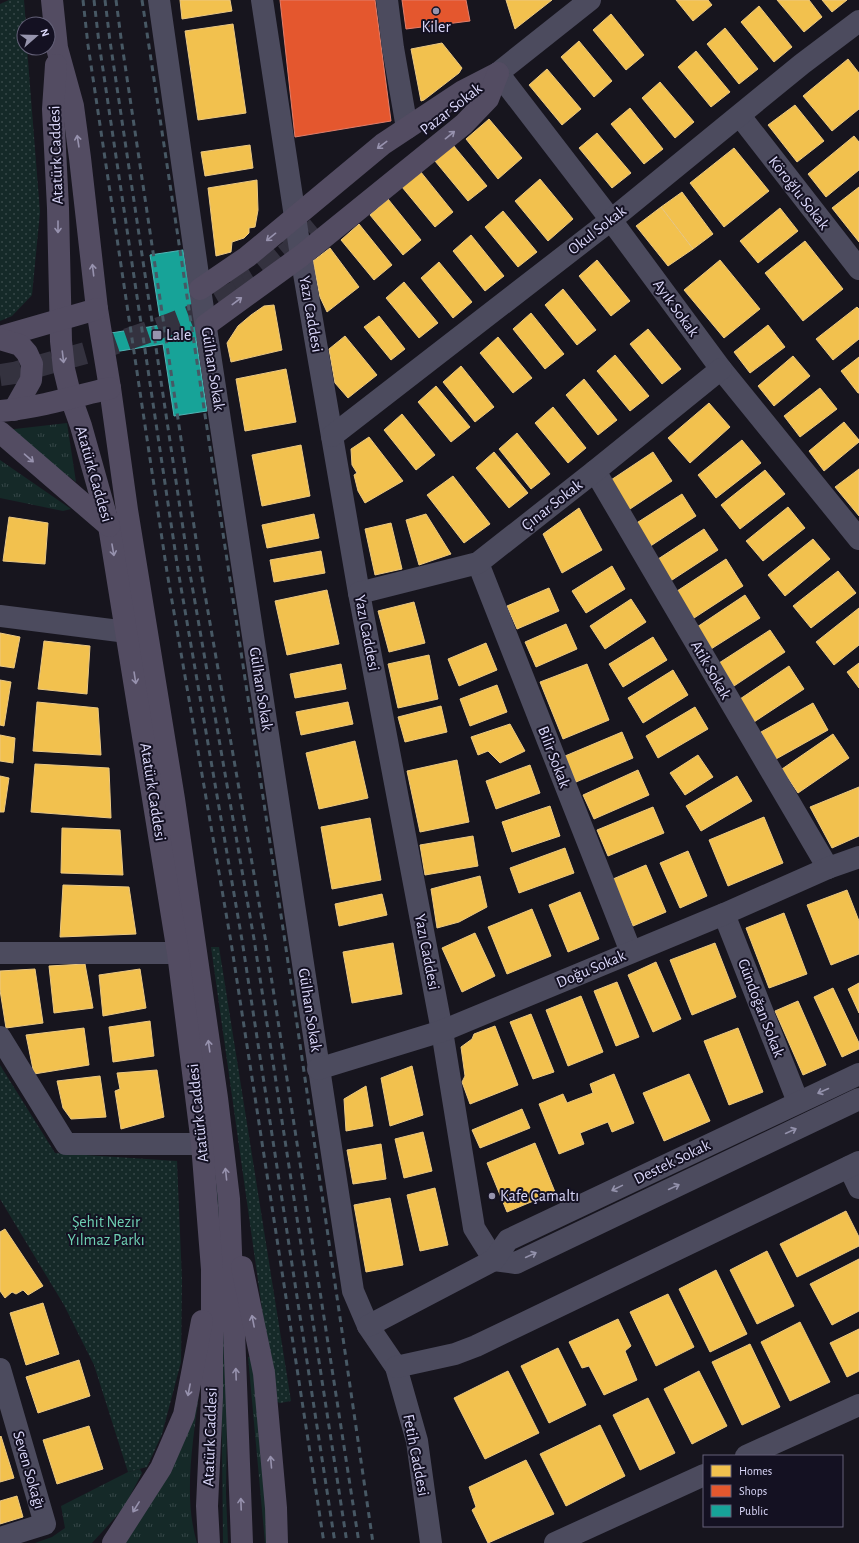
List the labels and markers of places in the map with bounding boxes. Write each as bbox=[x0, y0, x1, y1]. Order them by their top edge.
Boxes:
marker: Kiler bbox=[431, 6, 441, 16]
place label: Kiler bbox=[421, 19, 451, 35]
place label: Lale bbox=[166, 327, 191, 343]
marker: Lale bbox=[151, 329, 163, 341]
place label: Kafe Çamaltı bbox=[500, 1188, 579, 1204]
marker: Kafe Çamaltı bbox=[487, 1191, 497, 1201]

